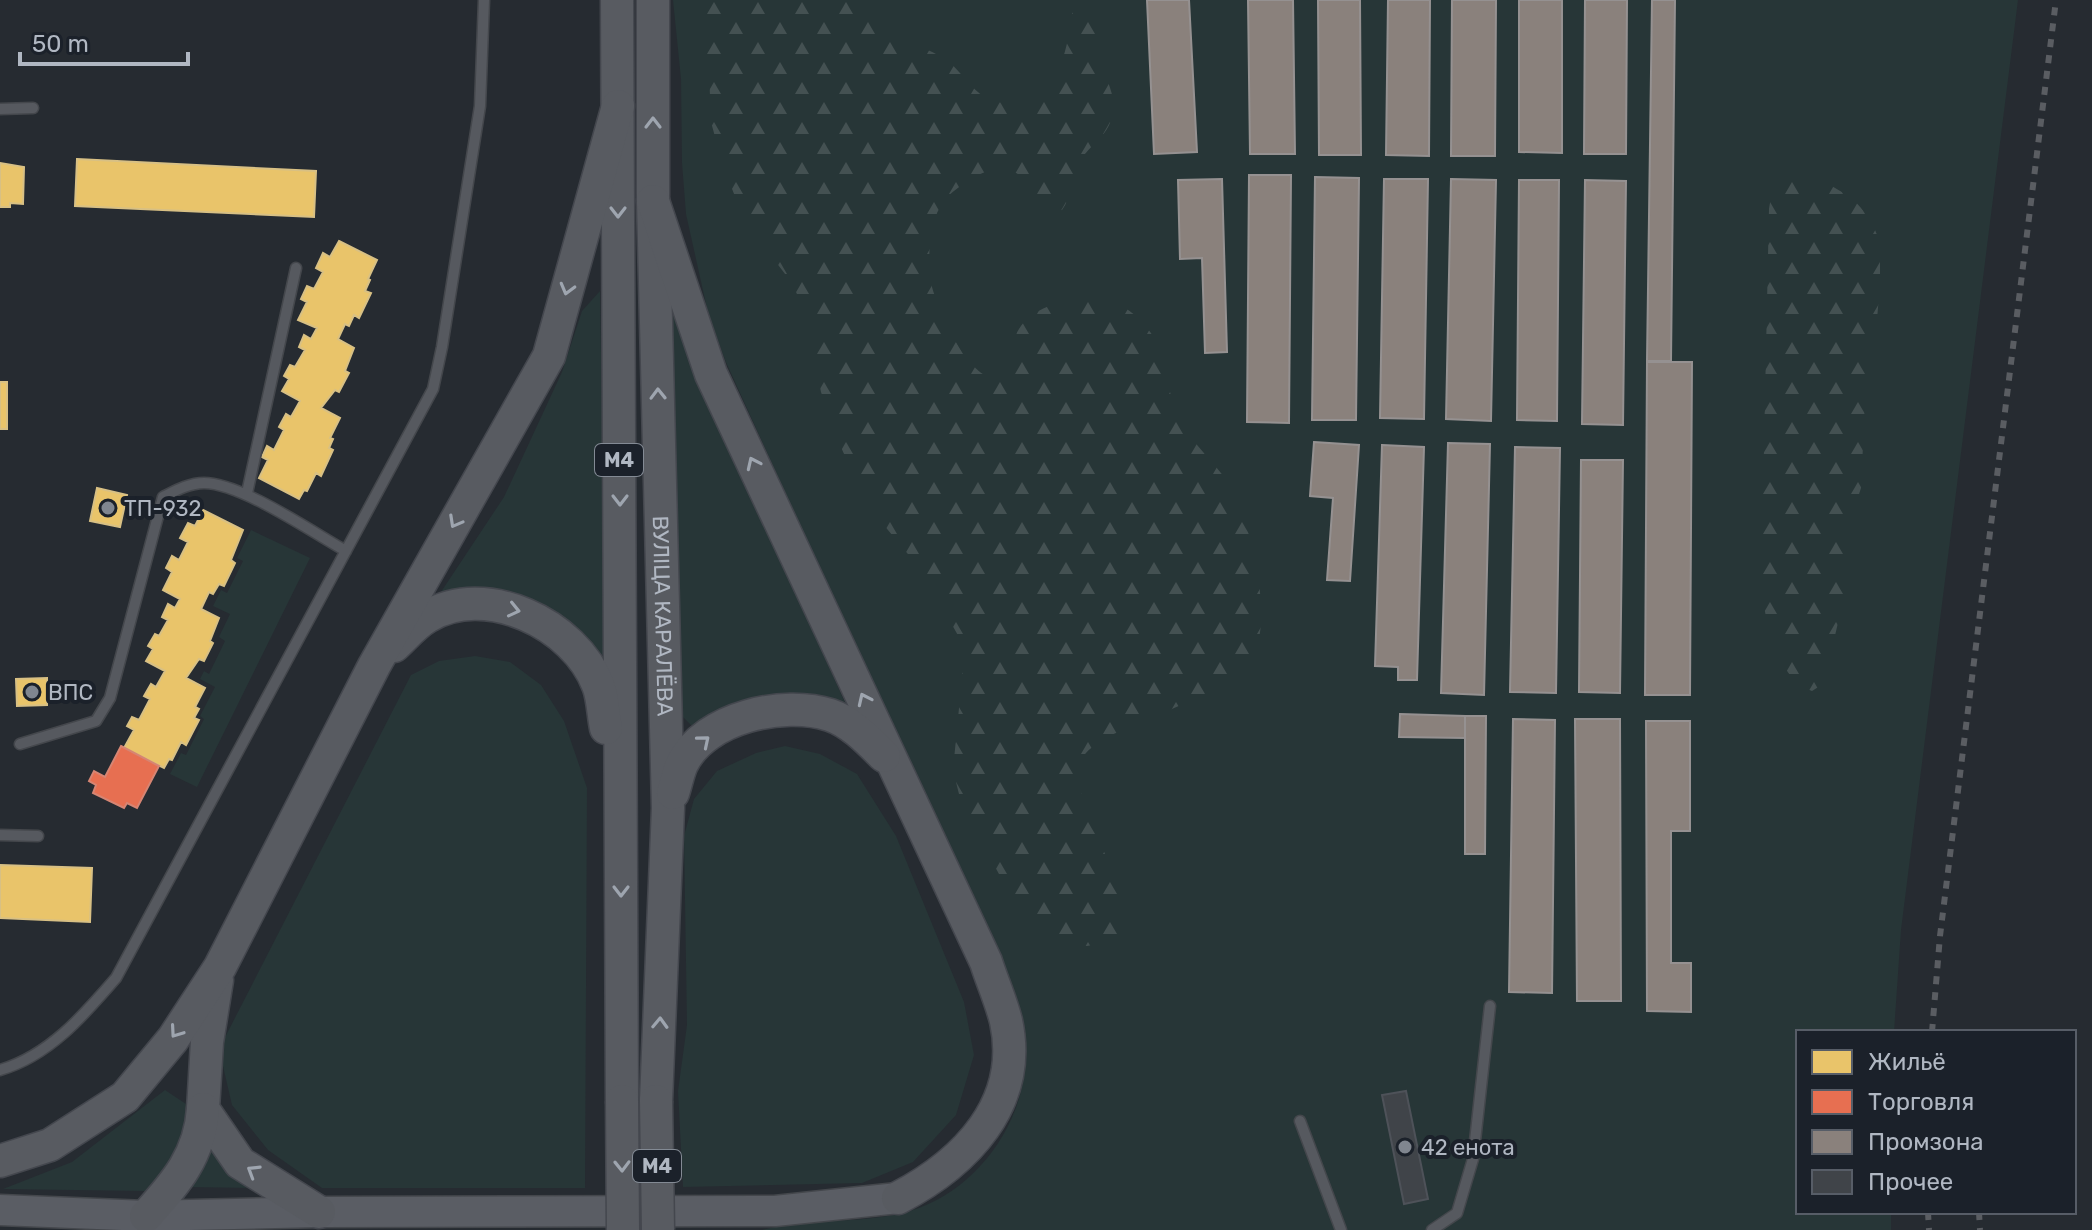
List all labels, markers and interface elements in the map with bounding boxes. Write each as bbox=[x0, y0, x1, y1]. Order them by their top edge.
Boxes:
scale bar bbox=[20, 16, 188, 66]
text: 50 m bbox=[32, 30, 89, 58]
one-way arrow bbox=[644, 116, 662, 129]
one-way arrow bbox=[609, 206, 627, 219]
one-way arrow bbox=[560, 281, 576, 295]
one-way arrow bbox=[649, 387, 667, 400]
road number: М4 bbox=[595, 444, 643, 476]
one-way arrow bbox=[747, 457, 763, 472]
one-way arrow bbox=[611, 494, 629, 507]
place label: ТП-932 bbox=[124, 495, 202, 522]
marker: ТП-932 bbox=[99, 499, 117, 517]
one-way arrow bbox=[449, 513, 465, 527]
street label: ВУЛІЦА КАРАЛЁВА bbox=[647, 515, 679, 717]
one-way arrow bbox=[506, 600, 520, 617]
place label: ВПС bbox=[48, 679, 93, 706]
marker: ВПС bbox=[23, 683, 41, 701]
one-way arrow bbox=[858, 692, 874, 707]
one-way arrow bbox=[695, 737, 710, 751]
one-way arrow bbox=[612, 885, 630, 898]
one-way arrow bbox=[651, 1016, 668, 1029]
one-way arrow bbox=[171, 1024, 186, 1038]
legend bbox=[1796, 1030, 2076, 1214]
text: Жильё bbox=[1868, 1048, 1946, 1076]
text: Торговля bbox=[1868, 1088, 1974, 1116]
text: Промзона bbox=[1868, 1128, 1984, 1156]
place label: 42 енота bbox=[1421, 1134, 1515, 1161]
marker: 42 енота bbox=[1396, 1138, 1414, 1156]
road number: М4 bbox=[633, 1150, 681, 1182]
one-way arrow bbox=[614, 1160, 631, 1173]
one-way arrow bbox=[247, 1165, 262, 1181]
text: Прочее bbox=[1868, 1168, 1953, 1196]

